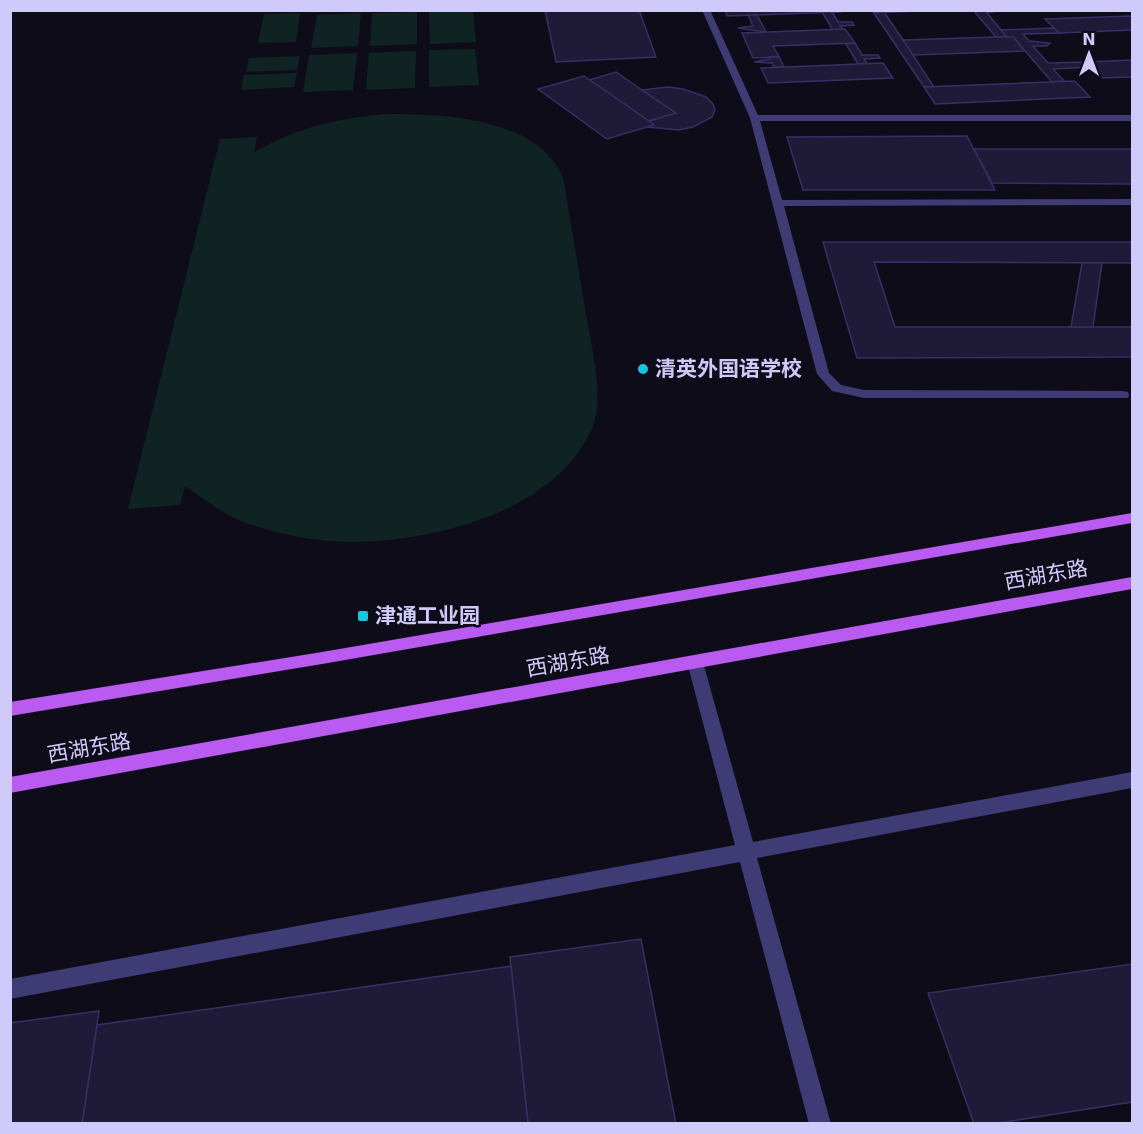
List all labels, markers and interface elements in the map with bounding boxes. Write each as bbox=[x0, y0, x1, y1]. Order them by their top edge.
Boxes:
north arrow bbox=[1059, 24, 1119, 84]
text: N bbox=[1082, 30, 1096, 49]
place label: 清英外国语学校 bbox=[655, 357, 802, 381]
marker: 清英外国语学校 bbox=[636, 362, 650, 376]
street label: 西湖东路 bbox=[1003, 556, 1089, 594]
place label: 津通工业园 bbox=[375, 604, 480, 628]
marker: 津通工业园 bbox=[356, 609, 370, 623]
street label: 西湖东路 bbox=[525, 643, 611, 681]
street label: 西湖东路 bbox=[46, 729, 132, 767]

